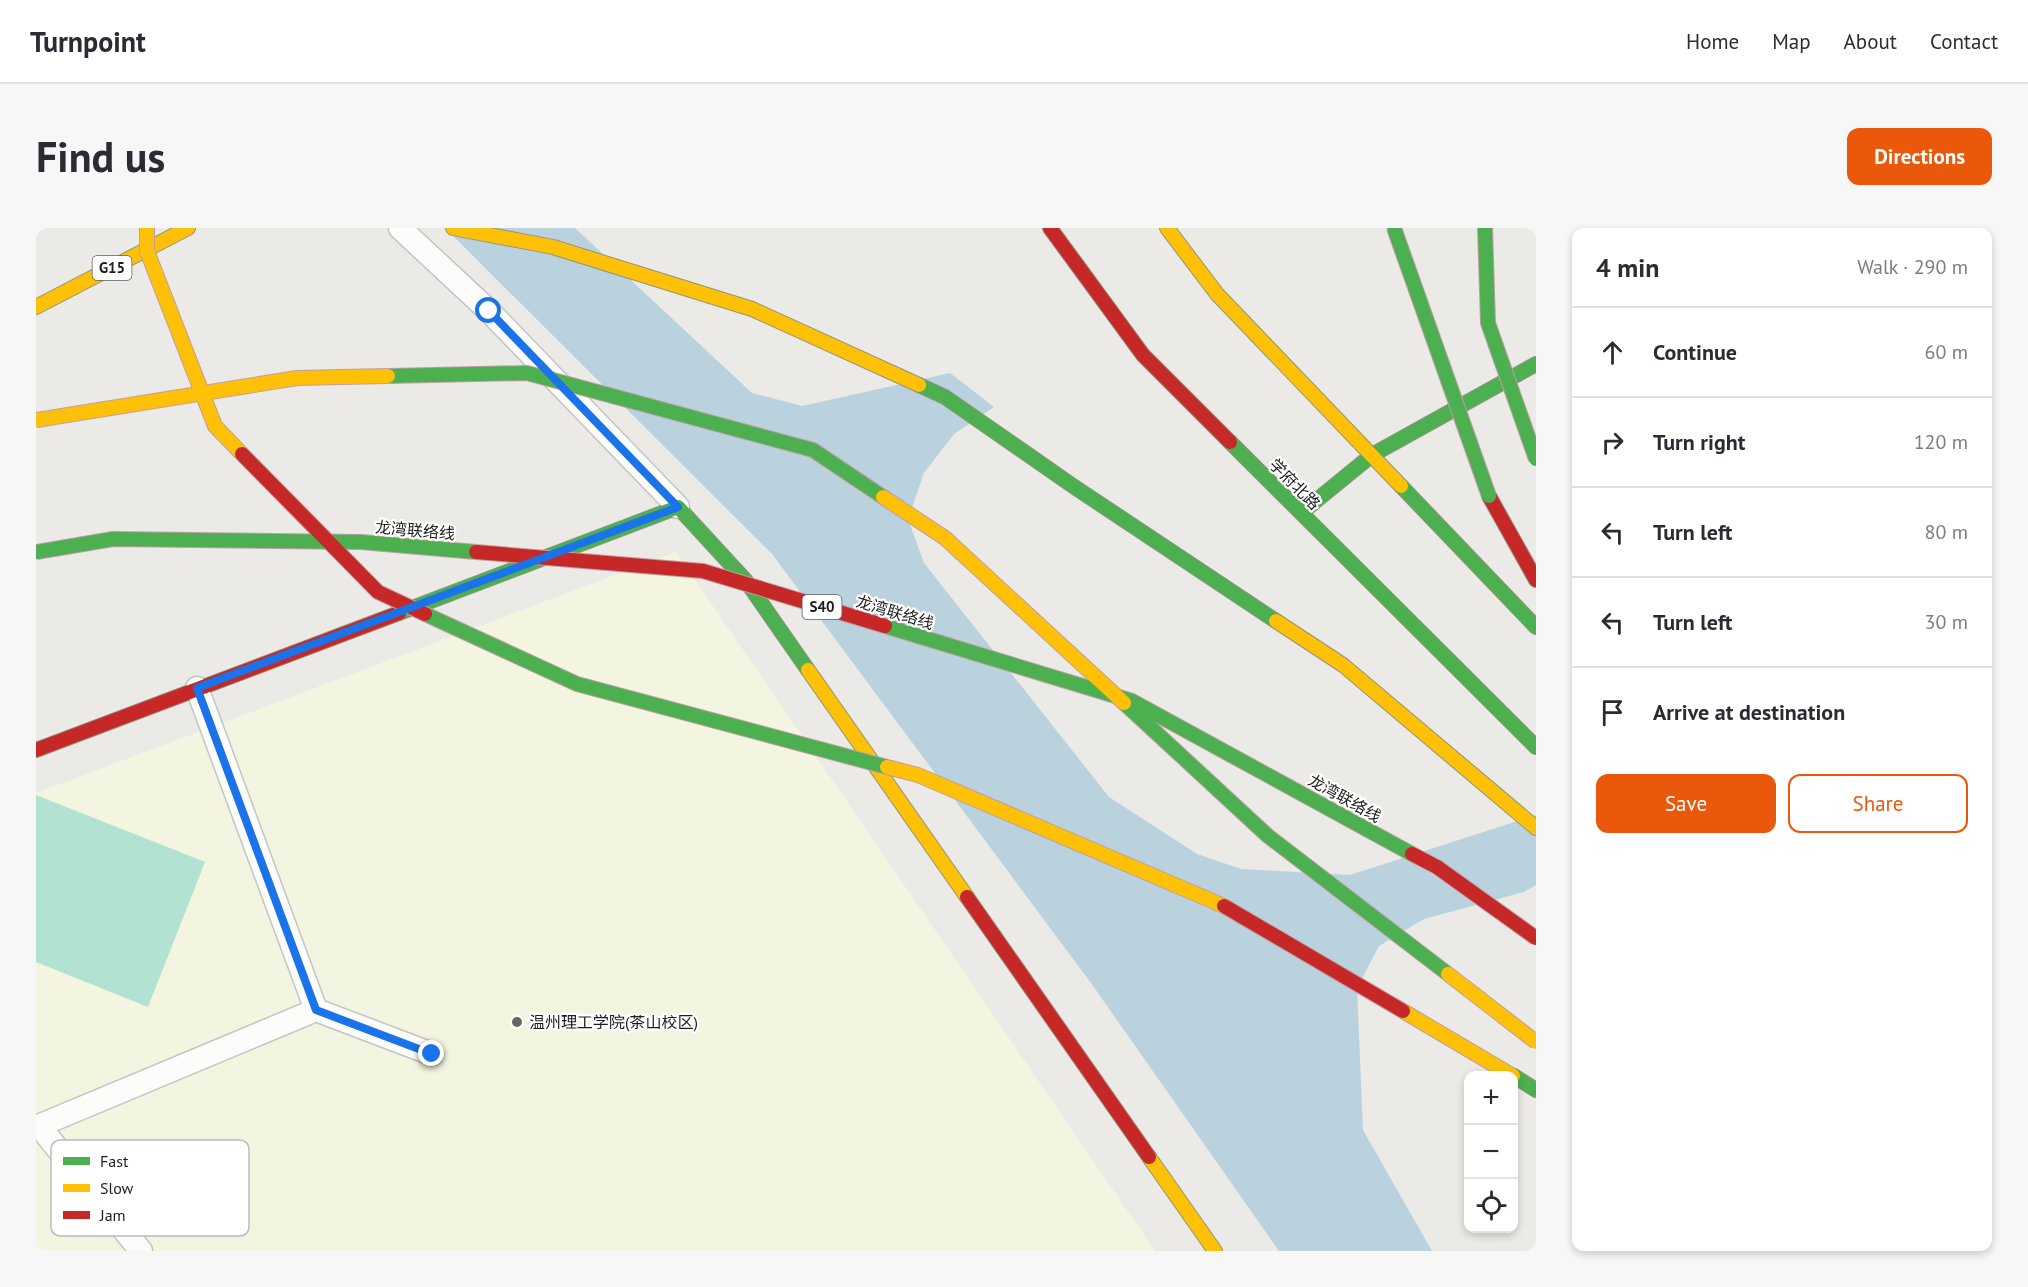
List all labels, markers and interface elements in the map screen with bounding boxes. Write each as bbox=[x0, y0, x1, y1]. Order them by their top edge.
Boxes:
text: Turnpoint bbox=[30, 23, 146, 60]
text: Home bbox=[1686, 28, 1739, 55]
text: Map bbox=[1772, 28, 1811, 55]
text: About bbox=[1844, 28, 1897, 55]
text: Contact bbox=[1930, 28, 1998, 55]
button: Directions bbox=[1847, 128, 1992, 185]
text: Find us bbox=[36, 129, 165, 184]
text: 4 min bbox=[1596, 251, 1659, 284]
text: Walk · 290 m bbox=[1857, 254, 1968, 280]
road number: G15 bbox=[92, 256, 132, 280]
route start bbox=[475, 297, 501, 323]
icon: ahead bbox=[1596, 336, 1629, 369]
text: Continue bbox=[1653, 338, 1737, 366]
text: 60 m bbox=[1925, 339, 1968, 365]
icon: right bbox=[1596, 426, 1629, 459]
text: Turn right bbox=[1653, 428, 1745, 456]
text: 120 m bbox=[1914, 429, 1968, 455]
street label: 学府北路 bbox=[1265, 454, 1325, 514]
icon: left bbox=[1596, 516, 1629, 549]
street label: 龙湾联络线 bbox=[374, 517, 456, 543]
text: Turn left bbox=[1653, 518, 1733, 546]
text: 80 m bbox=[1925, 519, 1968, 545]
street label: 龙湾联络线 bbox=[854, 591, 936, 633]
road number: S40 bbox=[802, 595, 842, 619]
icon: left bbox=[1596, 606, 1629, 639]
text: Turn left bbox=[1653, 608, 1733, 636]
text: 30 m bbox=[1925, 609, 1968, 635]
icon: arrive bbox=[1596, 696, 1629, 729]
text: Arrive at destination bbox=[1653, 698, 1845, 726]
street label: 龙湾联络线 bbox=[1305, 770, 1385, 826]
button: Save bbox=[1596, 774, 1776, 833]
button: Share bbox=[1788, 774, 1968, 833]
place label: 温州理工学院(茶山校区) bbox=[529, 1012, 698, 1032]
marker: 温州理工学院(茶山校区) bbox=[510, 1015, 524, 1029]
route end bbox=[418, 1040, 444, 1066]
map controls bbox=[1464, 1071, 1518, 1233]
button: + bbox=[1464, 1071, 1518, 1125]
button: − bbox=[1464, 1125, 1518, 1179]
legend bbox=[51, 1140, 249, 1236]
text: Fast bbox=[100, 1151, 129, 1171]
text: Slow bbox=[100, 1178, 134, 1198]
button: locate bbox=[1464, 1179, 1518, 1233]
text: Jam bbox=[99, 1205, 126, 1225]

